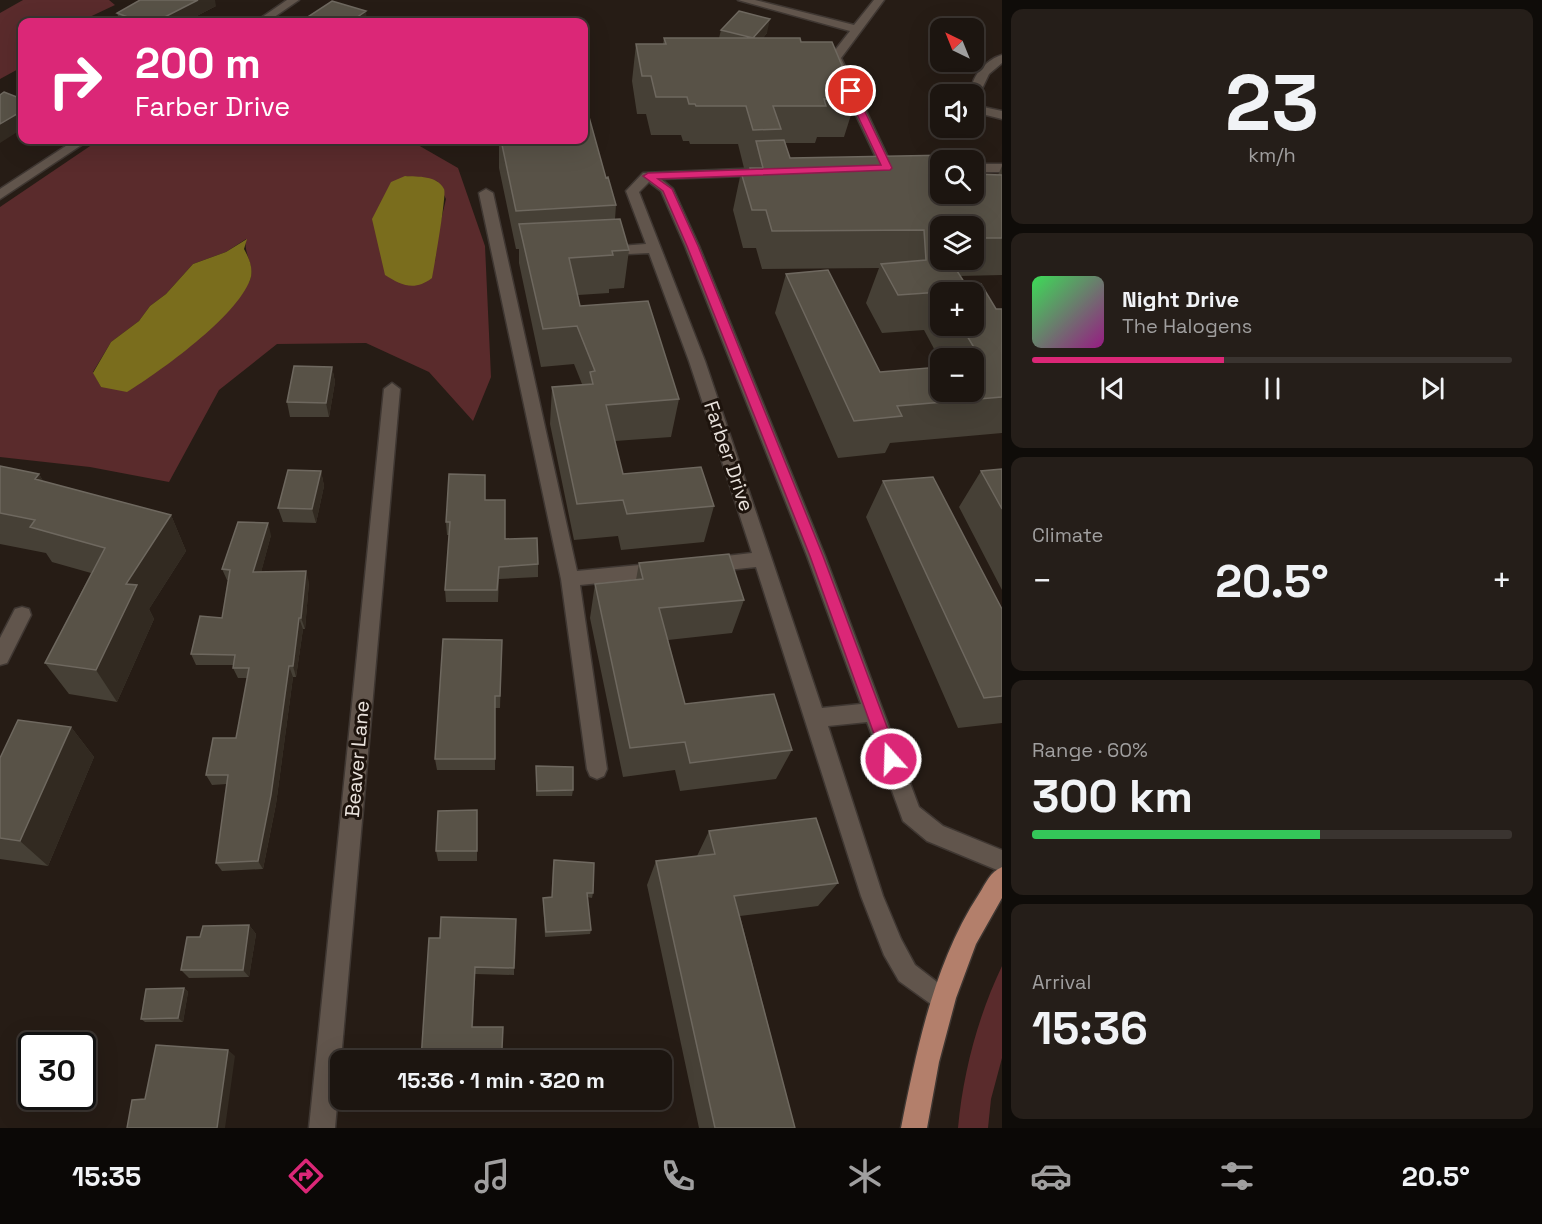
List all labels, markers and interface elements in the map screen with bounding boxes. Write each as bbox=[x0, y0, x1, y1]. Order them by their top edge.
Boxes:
north arrow bbox=[930, 18, 984, 72]
map controls bbox=[930, 18, 984, 402]
text: 200 m bbox=[135, 37, 261, 90]
icon: right bbox=[36, 42, 114, 120]
text: 23 bbox=[1225, 53, 1319, 153]
pin bbox=[825, 65, 876, 116]
icon: arrive bbox=[834, 74, 867, 107]
button: sound bbox=[930, 84, 984, 138]
text: Farber Drive bbox=[135, 89, 290, 124]
text: km/h bbox=[1248, 142, 1296, 168]
button: search bbox=[930, 150, 984, 204]
button: layers bbox=[930, 216, 984, 270]
button: + bbox=[930, 282, 984, 336]
text: Night Drive bbox=[1122, 285, 1239, 313]
text: The Halogens bbox=[1122, 313, 1252, 339]
button: − bbox=[930, 348, 984, 402]
icon: previous bbox=[1096, 372, 1129, 405]
icon: pause bbox=[1256, 372, 1289, 405]
icon: next bbox=[1416, 372, 1449, 405]
street label: Farber Drive bbox=[698, 397, 760, 515]
text: Climate bbox=[1032, 522, 1103, 548]
text: 20.5° bbox=[1215, 553, 1329, 610]
text: − bbox=[1032, 560, 1052, 602]
text: + bbox=[1492, 560, 1512, 602]
street label: Beaver Lane bbox=[339, 699, 375, 819]
position arrow bbox=[859, 727, 923, 791]
text: Range · 60% bbox=[1032, 737, 1148, 763]
text: 300 km bbox=[1032, 768, 1193, 825]
text: Arrival bbox=[1032, 969, 1091, 995]
text: 15:36 bbox=[1032, 1000, 1148, 1057]
speed limit sign: 30 bbox=[18, 1032, 96, 1110]
text: 15:36 · 1 min · 320 m bbox=[397, 1066, 605, 1094]
icon: directions bbox=[285, 1155, 327, 1197]
icon: music bbox=[471, 1155, 513, 1197]
icon: phone bbox=[657, 1155, 699, 1197]
icon: climate bbox=[844, 1155, 886, 1197]
icon: car bbox=[1030, 1155, 1072, 1197]
icon: filters bbox=[1216, 1155, 1258, 1197]
text: 15:35 bbox=[72, 1159, 141, 1194]
text: 20.5° bbox=[1402, 1159, 1470, 1194]

